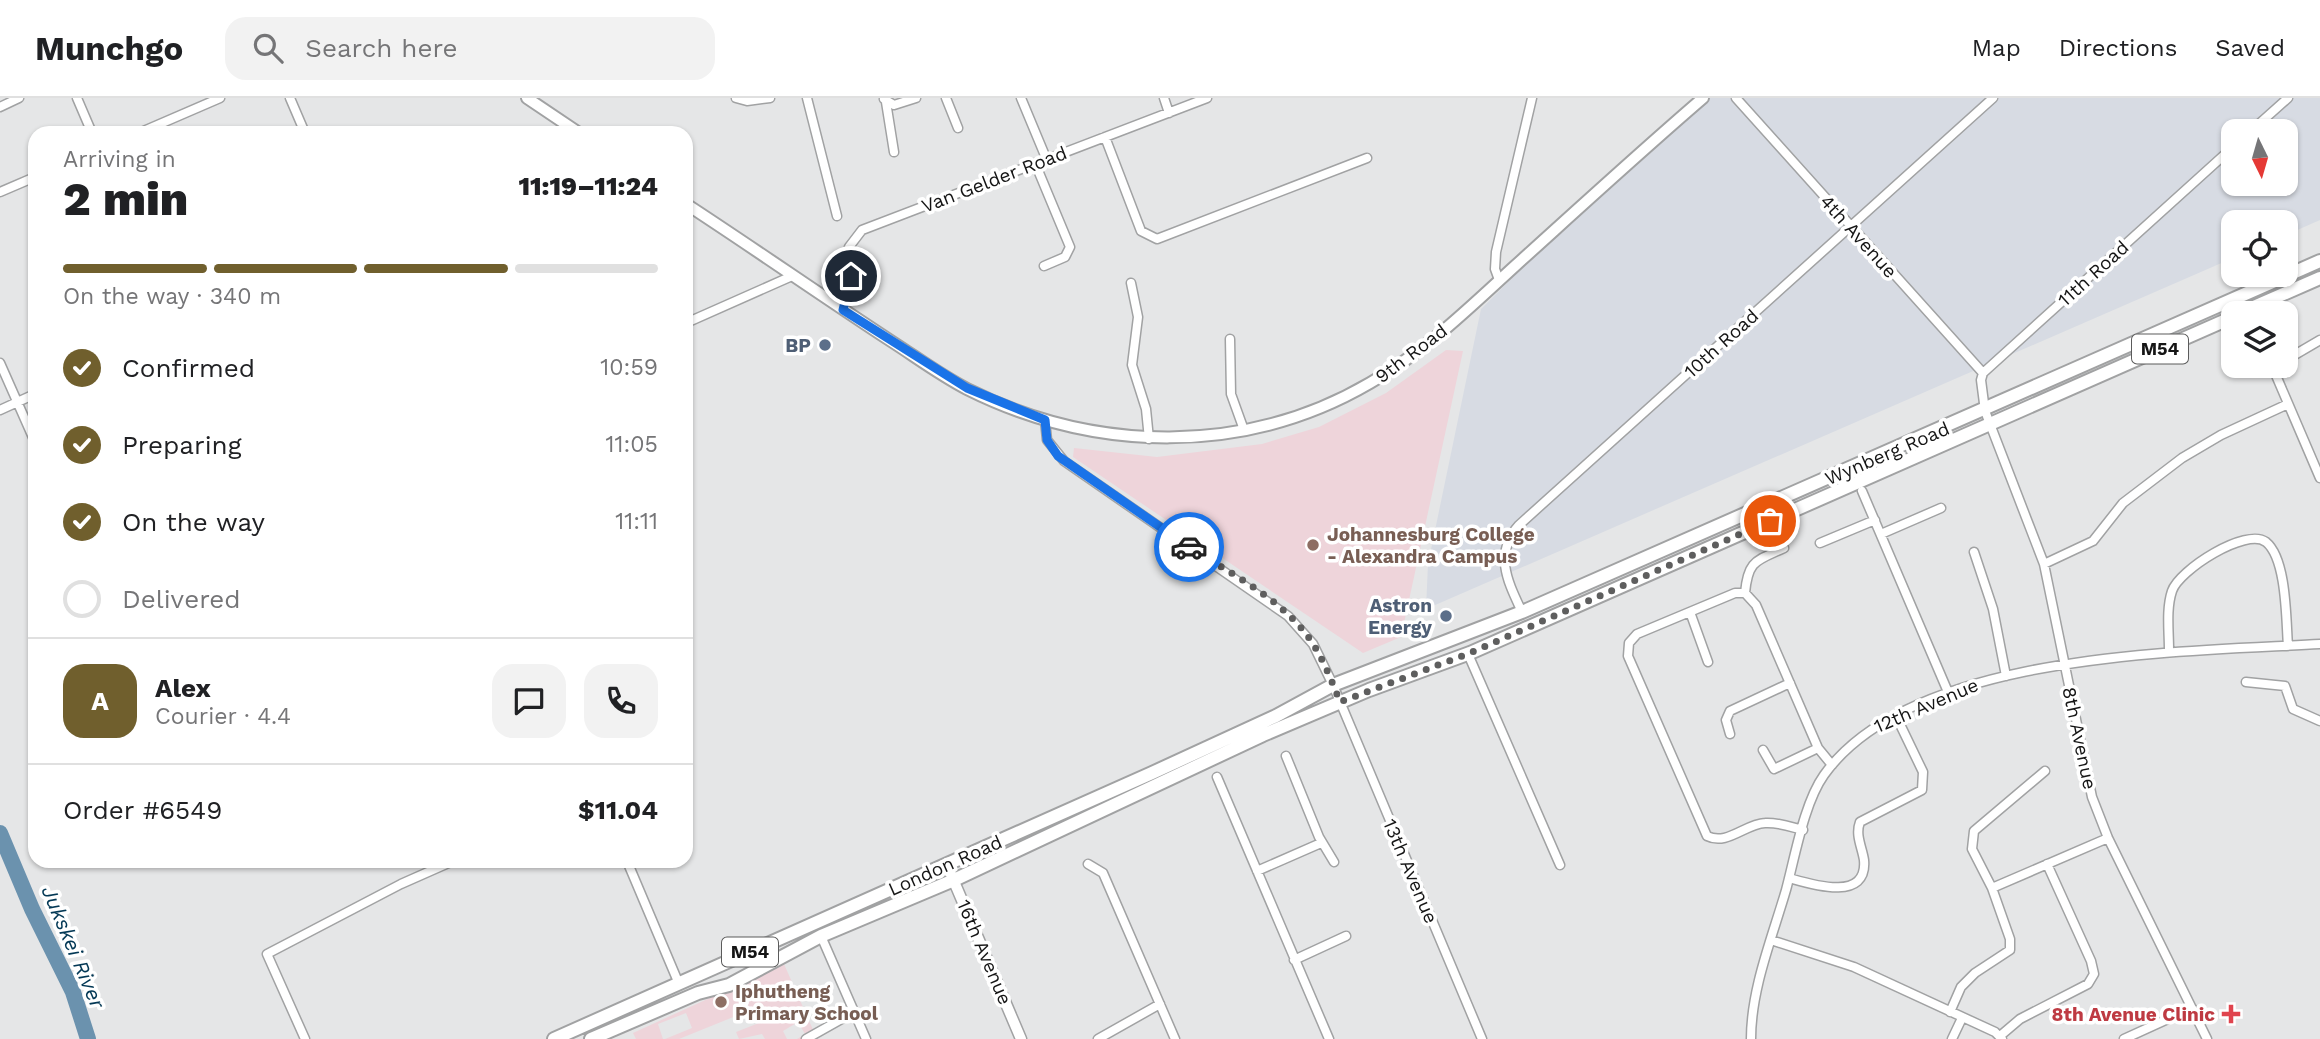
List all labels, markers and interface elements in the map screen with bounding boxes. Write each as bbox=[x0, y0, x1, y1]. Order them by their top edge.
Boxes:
search box bbox=[225, 17, 715, 80]
text: Munchgo bbox=[35, 29, 183, 68]
icon: search bbox=[249, 29, 287, 67]
text: Search here bbox=[305, 33, 458, 63]
text: Map bbox=[1972, 34, 2021, 62]
text: Directions bbox=[2059, 34, 2177, 62]
text: Saved bbox=[2215, 34, 2285, 62]
north arrow bbox=[2221, 119, 2298, 196]
map controls bbox=[2221, 119, 2298, 378]
street label: Van Gelder Road bbox=[918, 141, 1070, 218]
text: Arriving in bbox=[63, 146, 176, 173]
text: 11:19–11:24 bbox=[518, 171, 658, 201]
text: 2 min bbox=[63, 172, 188, 226]
street label: 4th Avenue bbox=[1815, 190, 1902, 283]
button: locate bbox=[2221, 210, 2298, 287]
street label: 11th Road bbox=[2053, 236, 2134, 311]
pin bbox=[821, 246, 881, 306]
icon: home bbox=[832, 257, 870, 295]
text: On the way · 340 m bbox=[63, 283, 281, 310]
button: layers bbox=[2221, 301, 2298, 378]
street label: 10th Road bbox=[1680, 304, 1763, 383]
street label: 9th Road bbox=[1371, 319, 1452, 388]
place label: BP bbox=[785, 334, 811, 357]
road number: M54 bbox=[2132, 334, 2188, 363]
marker: BP bbox=[817, 337, 833, 353]
icon: check bbox=[63, 349, 101, 387]
text: Confirmed bbox=[122, 353, 255, 383]
text: 10:59 bbox=[600, 354, 658, 381]
street label: Wynberg Road bbox=[1822, 417, 1953, 490]
icon: check bbox=[63, 426, 101, 464]
text: Preparing bbox=[122, 430, 242, 460]
text: 11:05 bbox=[606, 431, 658, 458]
pin bbox=[1740, 491, 1800, 551]
icon: bag bbox=[1751, 502, 1789, 540]
icon: check bbox=[63, 503, 101, 541]
text: On the way bbox=[122, 507, 265, 537]
text: 11:11 bbox=[615, 508, 658, 535]
courier bbox=[1154, 512, 1224, 582]
place label: Johannesburg College - Alexandra Campus bbox=[1327, 523, 1535, 568]
icon: car bbox=[1170, 528, 1208, 566]
marker: Johannesburg College - Alexandra Campus bbox=[1305, 537, 1321, 553]
text: Delivered bbox=[122, 584, 241, 614]
place label: Astron Energy bbox=[1368, 594, 1432, 639]
marker: Astron Energy bbox=[1438, 608, 1454, 624]
button: chat bbox=[492, 664, 566, 738]
button: phone bbox=[584, 664, 658, 738]
text: Alex bbox=[155, 673, 211, 703]
street label: 12th Avenue bbox=[1871, 673, 1982, 738]
street label: 8th Avenue bbox=[2057, 685, 2102, 792]
text: A bbox=[91, 686, 109, 716]
text: Courier · 4.4 bbox=[155, 703, 291, 730]
text: Order #6549 bbox=[63, 795, 222, 825]
text: $11.04 bbox=[578, 795, 658, 825]
street label: 13th Avenue bbox=[1378, 816, 1443, 927]
street label: London Road bbox=[885, 830, 1006, 901]
water label: Jukskei River bbox=[36, 882, 111, 1013]
street label: 16th Avenue bbox=[952, 896, 1017, 1008]
road number: M54 bbox=[722, 938, 778, 966]
place label: Iphutheng Primary School bbox=[735, 980, 879, 1025]
marker: Iphutheng Primary School bbox=[713, 994, 729, 1010]
place label: 8th Avenue Clinic bbox=[2052, 1003, 2215, 1026]
marker: 8th Avenue Clinic bbox=[2221, 1004, 2241, 1024]

